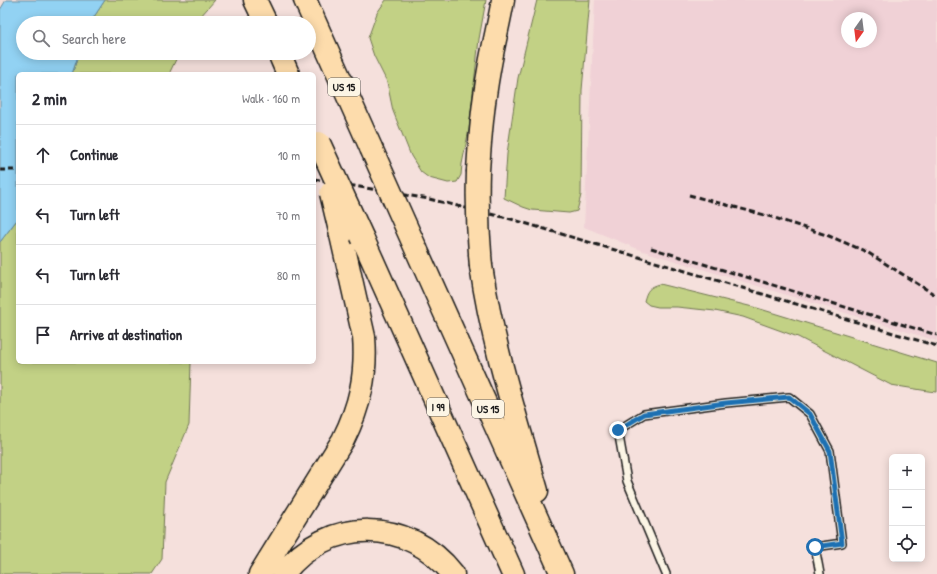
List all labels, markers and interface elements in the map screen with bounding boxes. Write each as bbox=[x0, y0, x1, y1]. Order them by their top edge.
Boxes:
north arrow bbox=[841, 12, 877, 48]
search box bbox=[16, 16, 316, 60]
icon: search bbox=[30, 27, 52, 49]
text: Search here bbox=[62, 28, 126, 49]
road number: US 15 bbox=[328, 78, 360, 96]
text: 2 min bbox=[32, 87, 67, 110]
text: Walk · 160 m bbox=[242, 89, 300, 107]
icon: ahead bbox=[32, 144, 54, 166]
text: Continue bbox=[70, 144, 118, 165]
text: 10 m bbox=[278, 146, 300, 164]
icon: left bbox=[32, 204, 54, 226]
text: Turn left bbox=[70, 204, 120, 225]
text: 70 m bbox=[276, 206, 300, 224]
icon: left bbox=[32, 264, 54, 286]
text: Turn left bbox=[70, 264, 120, 285]
text: 80 m bbox=[277, 266, 300, 284]
icon: arrive bbox=[32, 324, 54, 346]
text: Arrive at destination bbox=[70, 324, 182, 345]
road number: I 99 bbox=[427, 398, 449, 416]
road number: US 15 bbox=[472, 400, 504, 418]
route end bbox=[609, 421, 627, 439]
map controls bbox=[889, 454, 925, 562]
button: + bbox=[889, 454, 925, 490]
button: − bbox=[889, 490, 925, 526]
button: locate bbox=[889, 526, 925, 562]
route start bbox=[806, 538, 824, 556]

